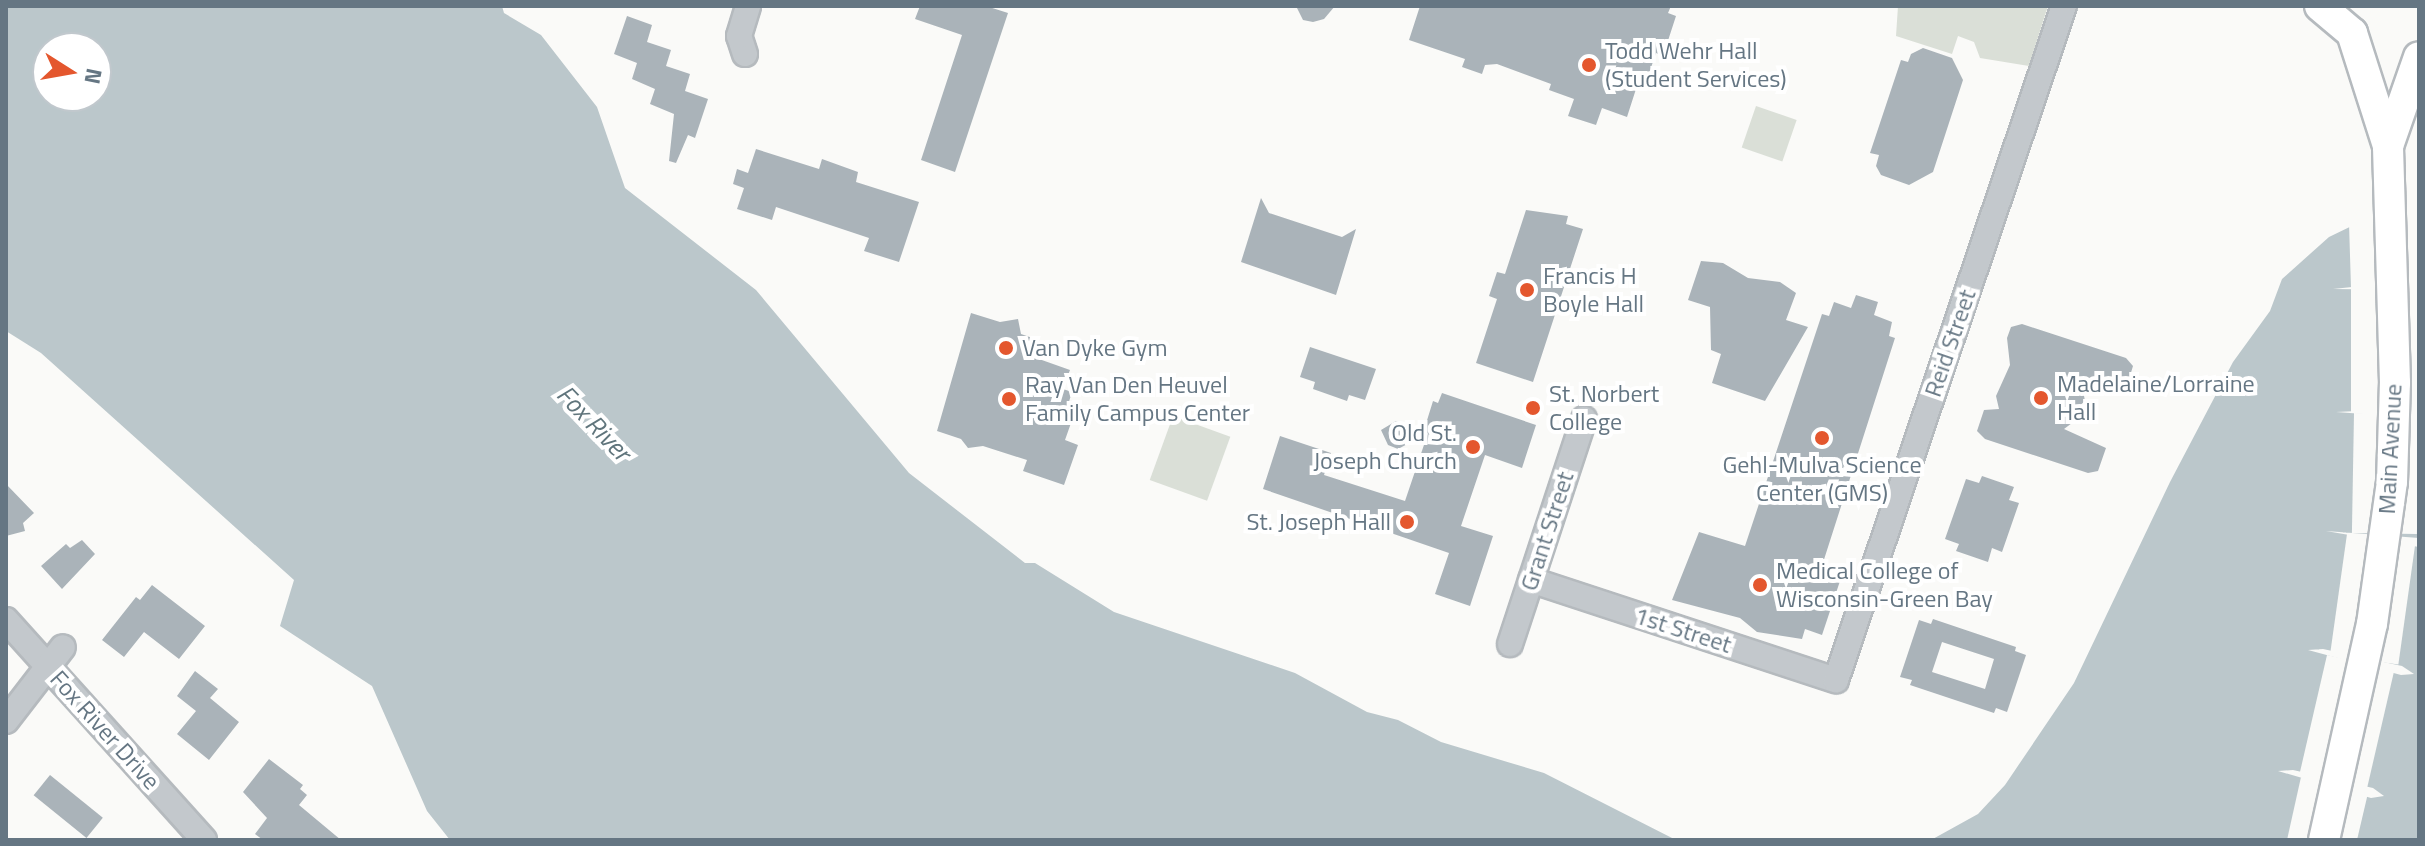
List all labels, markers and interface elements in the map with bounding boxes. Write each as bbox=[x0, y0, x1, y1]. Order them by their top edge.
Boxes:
north arrow bbox=[32, 32, 112, 112]
place label: Todd Wehr Hall (Student Services) bbox=[1605, 37, 1787, 93]
marker: Todd Wehr Hall (Student Services) bbox=[1580, 56, 1598, 74]
text: N bbox=[75, 65, 112, 87]
place label: Francis H Boyle Hall bbox=[1543, 262, 1644, 318]
marker: Francis H Boyle Hall bbox=[1518, 281, 1536, 299]
street label: Reid Street bbox=[1918, 285, 1982, 401]
place label: Van Dyke Gym bbox=[1022, 334, 1167, 362]
marker: Van Dyke Gym bbox=[997, 339, 1015, 357]
place label: Madelaine/Lorraine Hall bbox=[2057, 370, 2255, 426]
place label: Ray Van Den Heuvel Family Campus Center bbox=[1025, 371, 1250, 427]
water label: Fox River bbox=[550, 379, 638, 467]
place label: St. Norbert College bbox=[1549, 380, 1659, 436]
street label: Main Avenue bbox=[2372, 383, 2408, 515]
marker: Madelaine/Lorraine Hall bbox=[2032, 389, 2050, 407]
marker: Ray Van Den Heuvel Family Campus Center bbox=[1000, 390, 1018, 408]
marker: St. Norbert College bbox=[1524, 399, 1542, 417]
place label: Old St. Joseph Church bbox=[1313, 419, 1457, 475]
marker: Gehl-Mulva Science Center (GMS) bbox=[1813, 429, 1831, 447]
marker: Old St. Joseph Church bbox=[1464, 438, 1482, 456]
place label: Gehl-Mulva Science Center (GMS) bbox=[1722, 451, 1922, 507]
street label: Grant Street bbox=[1514, 468, 1580, 594]
place label: St. Joseph Hall bbox=[1246, 508, 1391, 536]
marker: St. Joseph Hall bbox=[1398, 513, 1416, 531]
place label: Medical College of Wisconsin-Green Bay bbox=[1776, 557, 1993, 613]
marker: Medical College of Wisconsin-Green Bay bbox=[1751, 576, 1769, 594]
street label: 1st Street bbox=[1631, 601, 1735, 659]
street label: Fox River Drive bbox=[44, 665, 166, 795]

